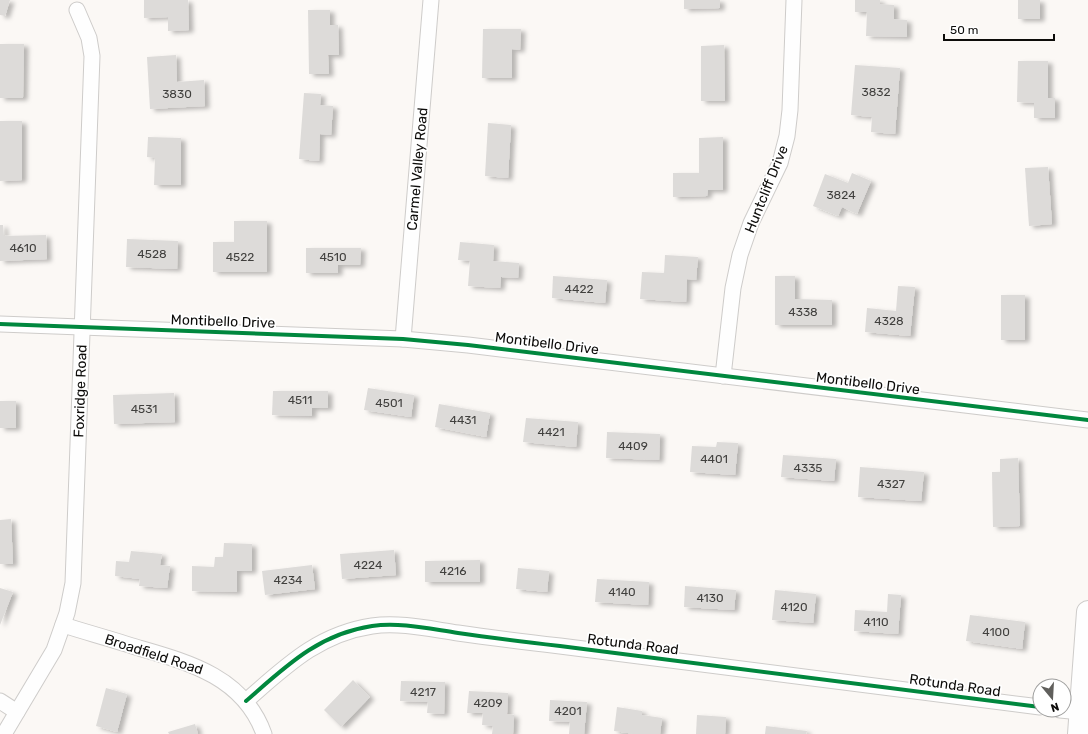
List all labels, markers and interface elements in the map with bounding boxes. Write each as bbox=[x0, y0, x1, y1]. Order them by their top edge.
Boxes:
scale bar bbox=[944, 16, 1054, 42]
text: 50 m bbox=[950, 23, 978, 37]
house number: 3832 bbox=[861, 85, 891, 99]
house number: 3830 bbox=[162, 87, 192, 101]
street label: Carmel Valley Road bbox=[404, 107, 431, 231]
street label: Huntcliff Drive bbox=[741, 143, 792, 236]
house number: 3824 bbox=[826, 188, 856, 202]
house number: 4610 bbox=[9, 241, 37, 255]
house number: 4528 bbox=[137, 247, 167, 261]
house number: 4522 bbox=[226, 250, 254, 264]
house number: 4510 bbox=[319, 250, 347, 264]
house number: 4422 bbox=[565, 282, 594, 296]
house number: 4338 bbox=[788, 305, 818, 319]
street label: Montibello Drive bbox=[170, 311, 276, 332]
house number: 4328 bbox=[874, 314, 904, 328]
street label: Montibello Drive bbox=[494, 329, 600, 358]
street label: Foxridge Road bbox=[70, 344, 91, 438]
street label: Montibello Drive bbox=[815, 369, 921, 398]
house number: 4511 bbox=[288, 393, 312, 407]
house number: 4501 bbox=[375, 396, 403, 410]
house number: 4531 bbox=[131, 402, 157, 416]
house number: 4431 bbox=[449, 413, 477, 427]
house number: 4421 bbox=[537, 425, 565, 439]
house number: 4409 bbox=[618, 439, 648, 453]
house number: 4401 bbox=[700, 452, 728, 466]
house number: 4335 bbox=[793, 461, 823, 475]
house number: 4327 bbox=[877, 477, 905, 491]
house number: 4224 bbox=[354, 558, 383, 572]
house number: 4216 bbox=[440, 564, 466, 578]
house number: 4234 bbox=[273, 573, 303, 587]
house number: 4140 bbox=[608, 585, 636, 599]
house number: 4130 bbox=[696, 591, 724, 605]
house number: 4120 bbox=[780, 600, 808, 614]
house number: 4110 bbox=[863, 615, 889, 629]
house number: 4100 bbox=[982, 625, 1010, 639]
street label: Rotunda Road bbox=[586, 630, 680, 659]
street label: Broadfield Road bbox=[102, 631, 205, 678]
street label: Rotunda Road bbox=[908, 671, 1002, 700]
north arrow bbox=[1032, 678, 1072, 718]
house number: 4217 bbox=[410, 685, 436, 699]
house number: 4209 bbox=[473, 696, 503, 710]
text: N bbox=[1049, 700, 1061, 714]
house number: 4201 bbox=[554, 704, 582, 718]

